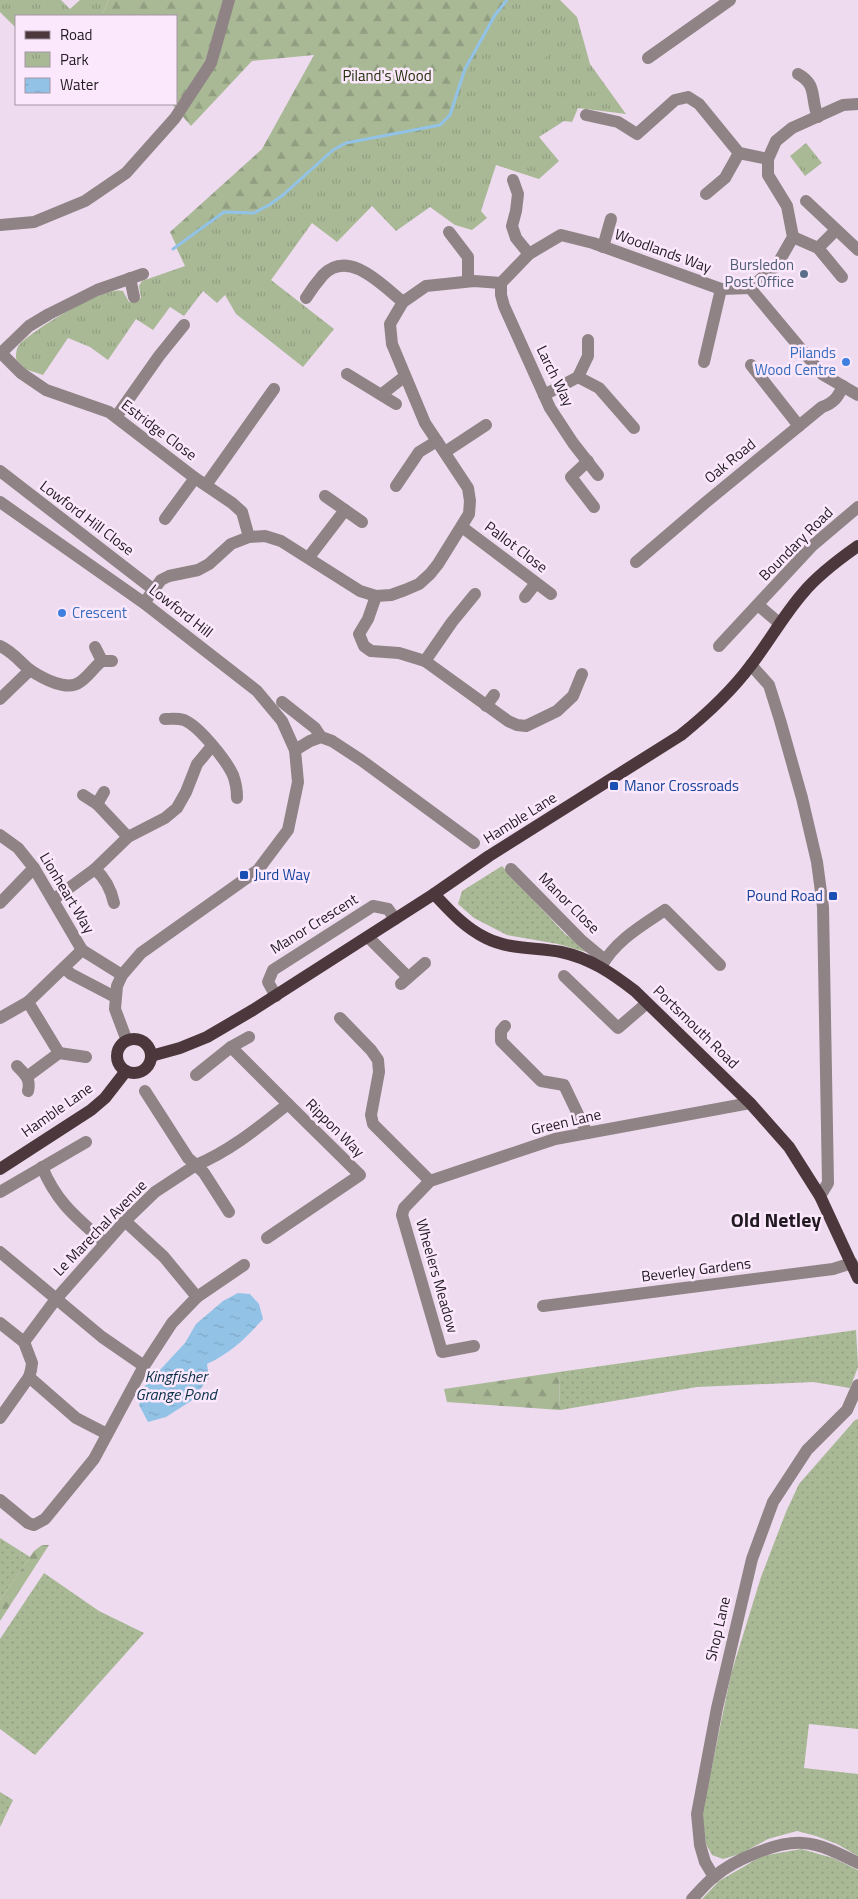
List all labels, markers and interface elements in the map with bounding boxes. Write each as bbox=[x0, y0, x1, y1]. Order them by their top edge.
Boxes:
legend bbox=[15, 15, 178, 105]
text: Road bbox=[60, 23, 92, 46]
text: Park bbox=[60, 48, 89, 71]
park label: Piland's Wood bbox=[342, 64, 432, 87]
text: Water bbox=[60, 73, 99, 96]
street label: Woodlands Way bbox=[611, 222, 715, 279]
place label: Bursledon Post Office bbox=[725, 253, 794, 293]
marker: Bursledon Post Office bbox=[798, 268, 810, 280]
street label: Larch Way bbox=[531, 341, 580, 410]
place label: Pilands Wood Centre bbox=[754, 341, 836, 381]
marker: Pilands Wood Centre bbox=[840, 356, 852, 368]
street label: Estridge Close bbox=[117, 393, 202, 466]
street label: Oak Road bbox=[699, 433, 760, 489]
street label: Lowford Hill Close bbox=[35, 474, 139, 561]
street label: Boundary Road bbox=[753, 501, 838, 586]
street label: Pallot Close bbox=[480, 515, 553, 578]
street label: Lowford Hill bbox=[144, 578, 218, 643]
place label: Crescent bbox=[72, 601, 128, 624]
marker: Crescent bbox=[56, 607, 68, 619]
place label: Manor Crossroads bbox=[624, 774, 739, 797]
marker: Manor Crossroads bbox=[608, 780, 620, 792]
street label: Hamble Lane bbox=[479, 786, 561, 849]
street label: Lionheart Way bbox=[34, 848, 101, 938]
place label: Jurd Way bbox=[254, 863, 310, 886]
street label: Manor Close bbox=[533, 867, 605, 939]
marker: Jurd Way bbox=[238, 869, 250, 881]
place label: Pound Road bbox=[747, 884, 823, 907]
street label: Manor Crescent bbox=[265, 887, 363, 960]
marker: Pound Road bbox=[827, 890, 839, 902]
street label: Portsmouth Road bbox=[648, 980, 745, 1074]
street label: Hamble Lane bbox=[16, 1076, 97, 1143]
street label: Rippon Way bbox=[301, 1093, 370, 1162]
street label: Green Lane bbox=[529, 1102, 603, 1141]
street label: Le Marechal Avenue bbox=[47, 1174, 152, 1281]
district label: Old Netley bbox=[731, 1204, 821, 1235]
street label: Wheelers Meadow bbox=[410, 1216, 465, 1336]
street label: Beverley Gardens bbox=[640, 1251, 752, 1288]
water label: Kingfisher Grange Pond bbox=[136, 1364, 218, 1406]
street label: Shop Lane bbox=[699, 1594, 736, 1663]

